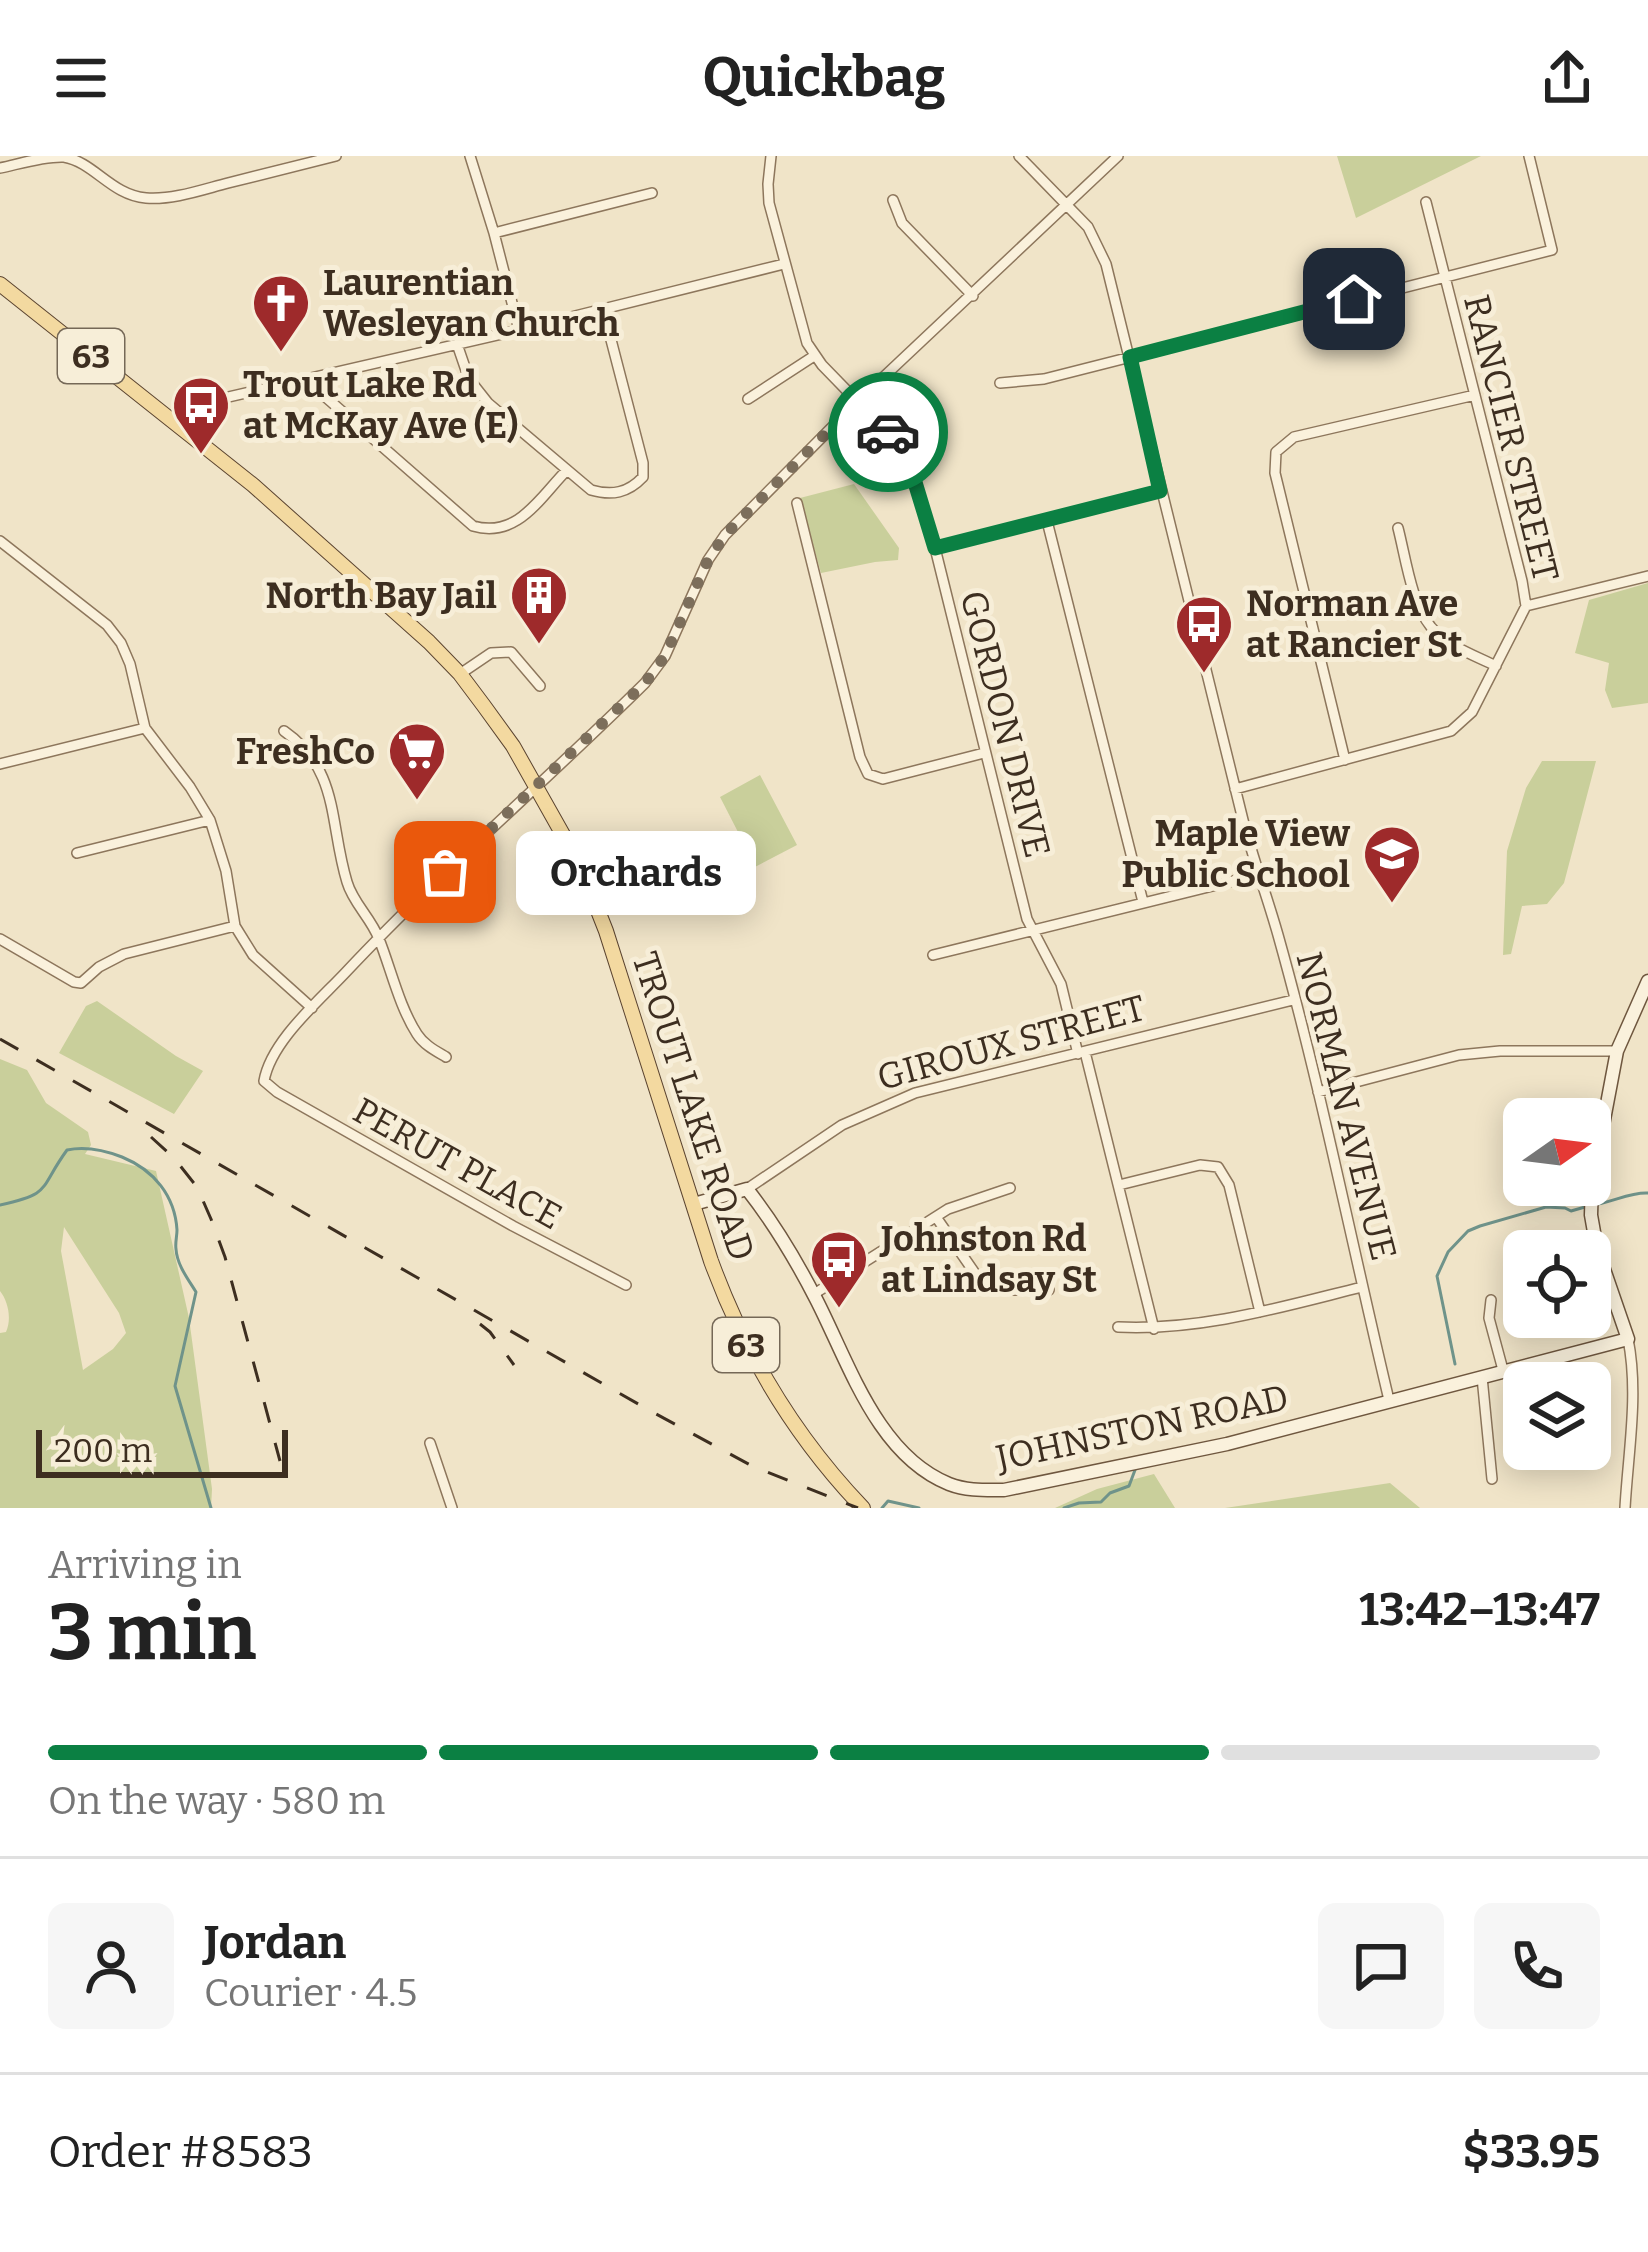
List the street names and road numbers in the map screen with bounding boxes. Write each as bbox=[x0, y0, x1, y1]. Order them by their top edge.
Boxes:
street label: RANCIER STREET bbox=[1454, 290, 1568, 586]
road number: 63 bbox=[58, 329, 124, 383]
street label: GORDON DRIVE bbox=[951, 586, 1059, 862]
street label: TROUT LAKE ROAD bbox=[622, 946, 764, 1266]
street label: NORMAN AVENUE bbox=[1286, 948, 1406, 1265]
street label: GIROUX STREET bbox=[873, 986, 1150, 1100]
street label: PERUT PLACE bbox=[346, 1089, 569, 1239]
road number: 63 bbox=[713, 1318, 779, 1372]
street label: JOHNSTON ROAD bbox=[991, 1376, 1292, 1481]

